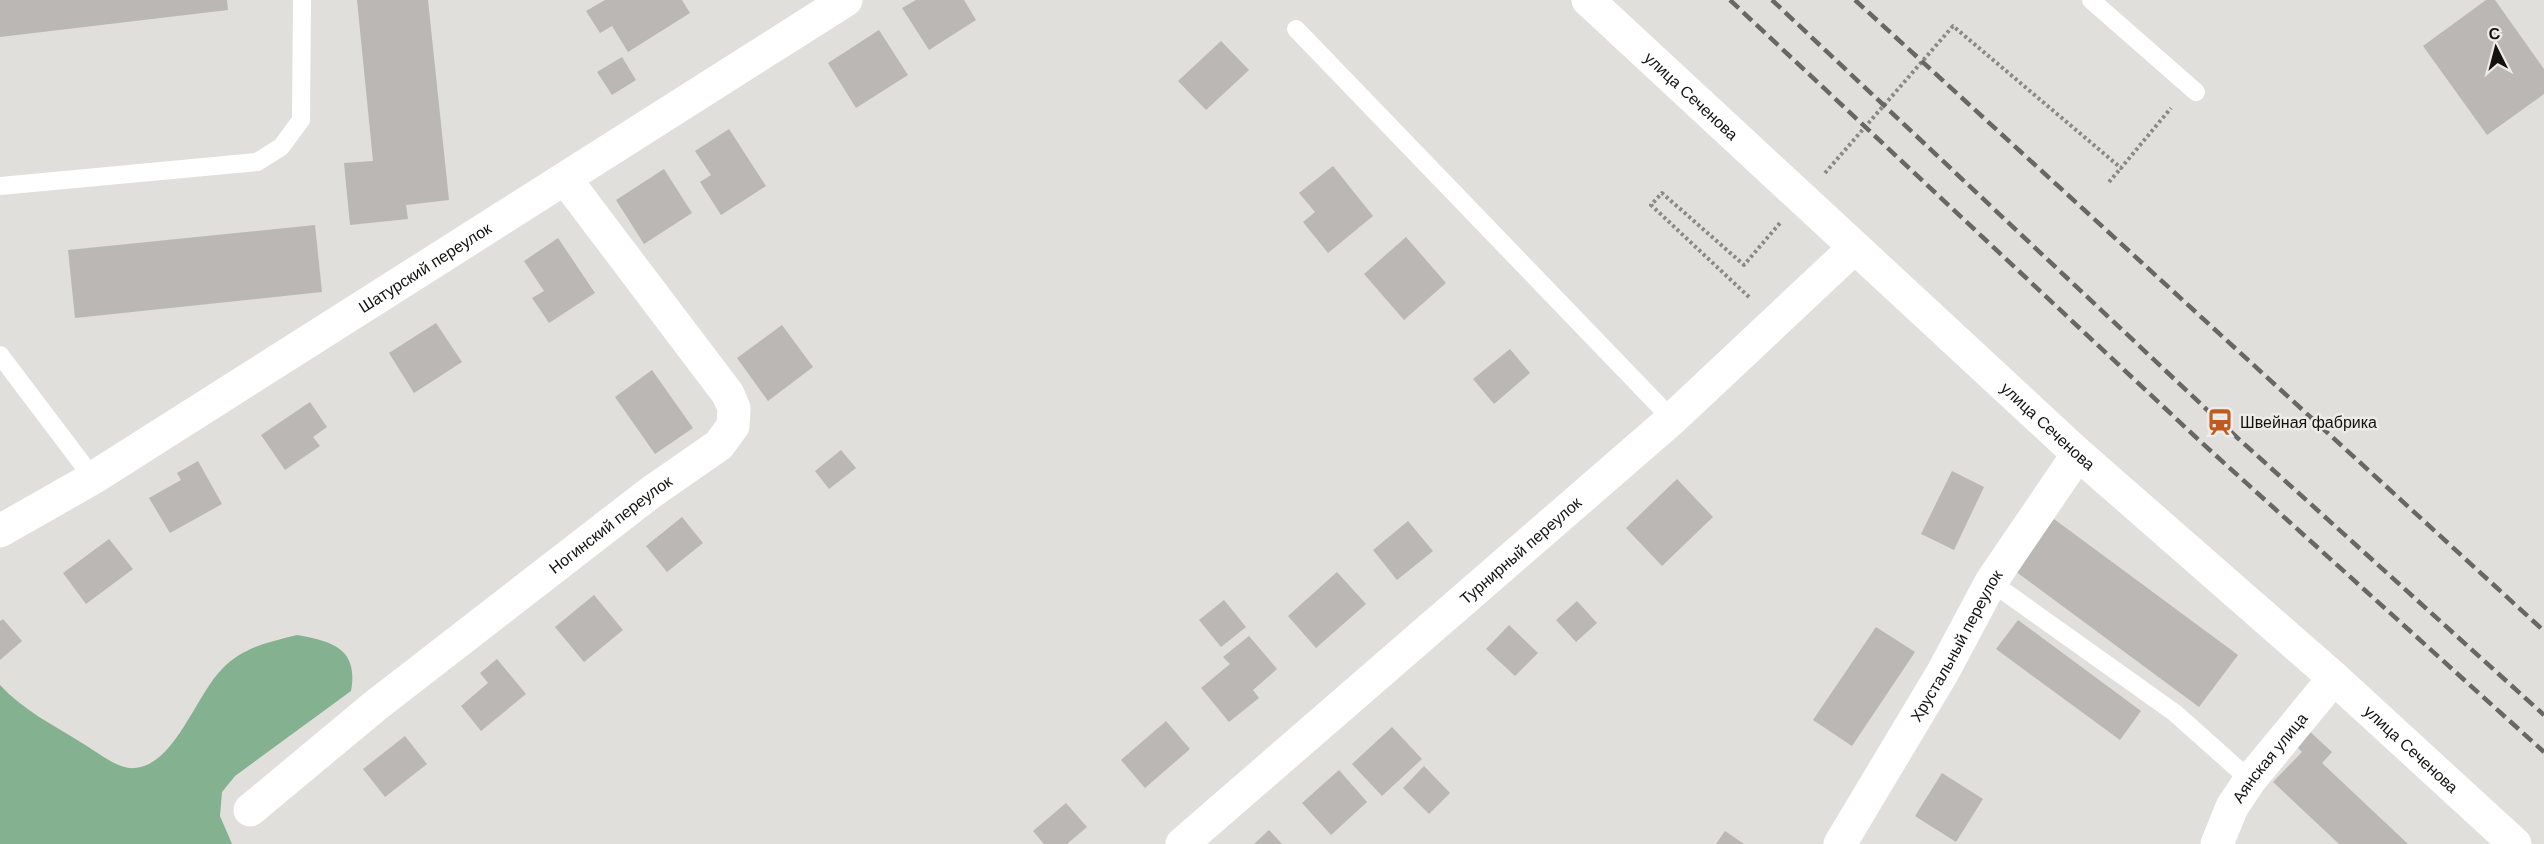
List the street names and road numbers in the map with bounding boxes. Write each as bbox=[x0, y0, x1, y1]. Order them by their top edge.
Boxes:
street label: улица Сеченова bbox=[1641, 49, 1742, 143]
street label: Шатурский переулок bbox=[356, 219, 495, 316]
street label: улица Сеченова bbox=[1998, 379, 2098, 473]
street label: Ногинский переулок bbox=[546, 472, 676, 576]
street label: Турнирный переулок bbox=[1457, 493, 1585, 607]
street label: Хрустальный переулок bbox=[1907, 566, 2006, 724]
street label: улица Сеченова bbox=[2361, 702, 2462, 796]
street label: Аянская улица bbox=[2229, 709, 2310, 806]

